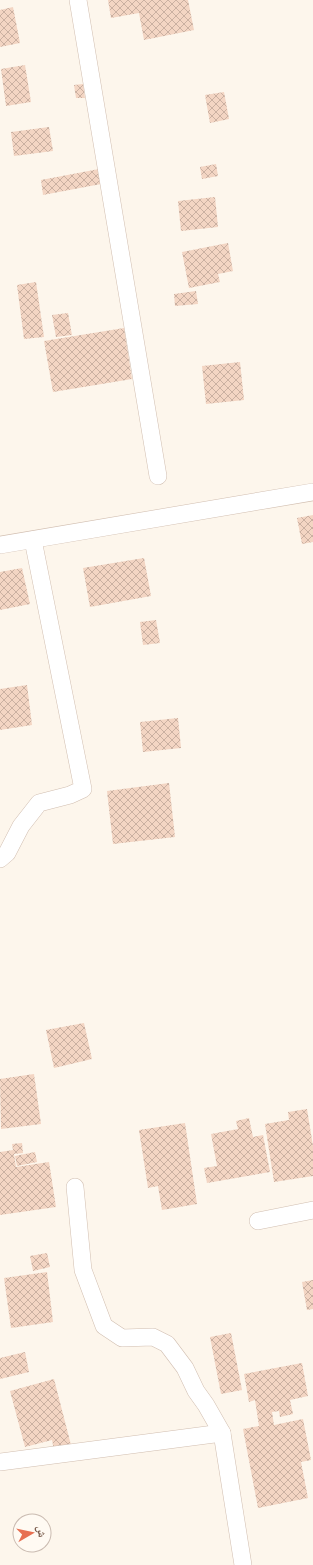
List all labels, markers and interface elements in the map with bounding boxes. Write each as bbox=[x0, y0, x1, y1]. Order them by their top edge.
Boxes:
north arrow bbox=[12, 1513, 52, 1553]
text: ش bbox=[33, 1525, 49, 1539]

